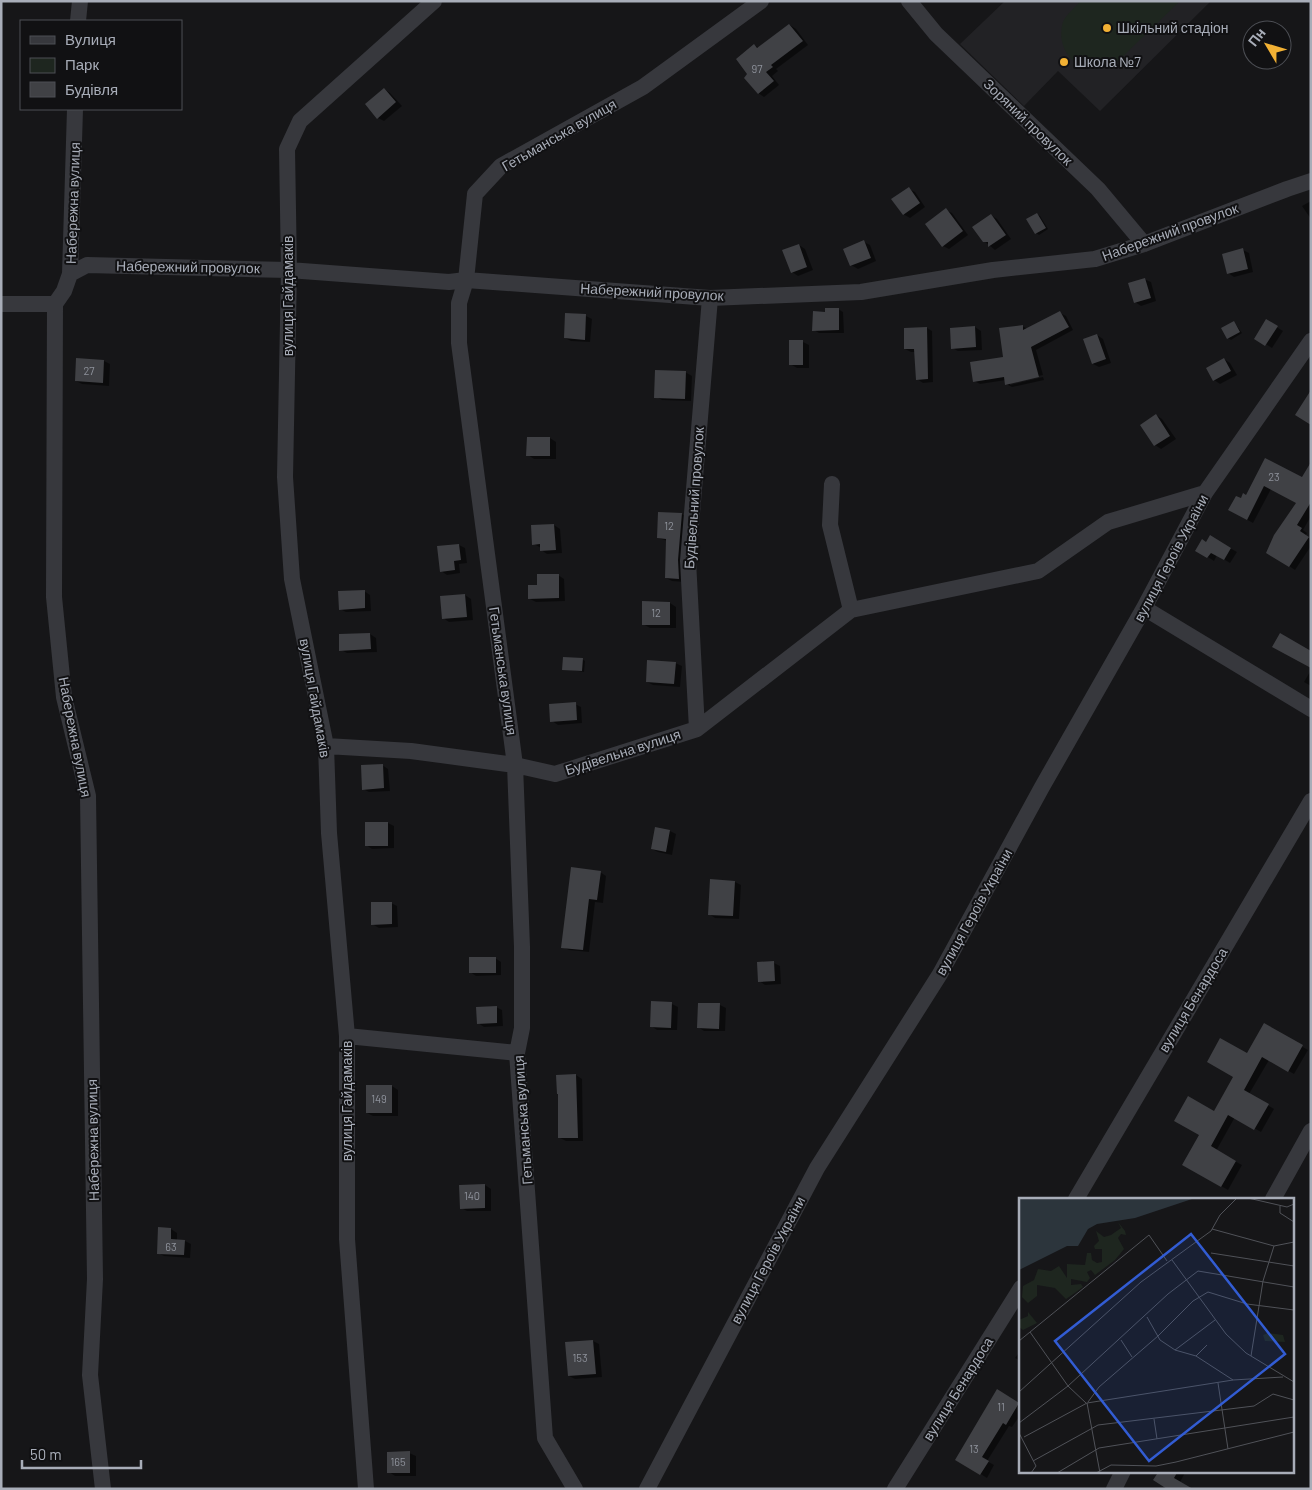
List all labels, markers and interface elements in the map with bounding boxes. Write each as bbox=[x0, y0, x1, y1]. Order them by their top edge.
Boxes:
place label: Шкільний стадіон bbox=[1117, 19, 1229, 36]
legend bbox=[20, 20, 182, 110]
north arrow bbox=[1242, 20, 1292, 70]
marker: Шкільний стадіон bbox=[1101, 22, 1113, 34]
text: Пн bbox=[1244, 24, 1269, 49]
text: Вулиця bbox=[65, 30, 116, 48]
place label: Школа №7 bbox=[1074, 53, 1141, 70]
text: Парк bbox=[65, 55, 99, 73]
marker: Школа №7 bbox=[1058, 56, 1070, 68]
house number: 97 bbox=[752, 62, 762, 75]
street label: Зоряний провулок bbox=[980, 75, 1077, 169]
text: Будівля bbox=[65, 80, 118, 98]
street label: Гетьманська вулиця bbox=[498, 95, 619, 174]
street label: Набережна вулиця bbox=[62, 142, 83, 264]
street label: Набережний провулок bbox=[1099, 199, 1241, 264]
street label: вулиця Гайдамаків bbox=[279, 236, 296, 356]
street label: Набережний провулок bbox=[116, 257, 261, 276]
street label: Набережний провулок bbox=[580, 279, 725, 304]
house number: 27 bbox=[83, 364, 95, 377]
street label: Будівельний провулок bbox=[680, 426, 707, 569]
house number: 23 bbox=[1268, 470, 1280, 483]
street label: вулиця Героїв України bbox=[1130, 491, 1211, 624]
house number: 12 bbox=[664, 519, 674, 532]
street label: Гетьманська вулиця bbox=[486, 606, 521, 736]
house number: 12 bbox=[651, 606, 661, 619]
street label: вулиця Гайдамаків bbox=[297, 637, 334, 759]
street label: Набережна вулиця bbox=[56, 675, 95, 798]
street label: Будівельна вулиця bbox=[563, 725, 683, 778]
street label: вулиця Героїв України bbox=[932, 846, 1015, 978]
street label: вулиця Бенардоса bbox=[1155, 944, 1231, 1055]
street label: вулиця Гайдамаків bbox=[338, 1041, 355, 1161]
street label: Гетьманська вулиця bbox=[510, 1055, 535, 1185]
street label: Набережна вулиця bbox=[83, 1079, 102, 1201]
house number: 149 bbox=[371, 1092, 387, 1105]
house number: 140 bbox=[464, 1189, 480, 1202]
street label: вулиця Героїв України bbox=[727, 1193, 808, 1326]
inset map bbox=[1019, 1198, 1294, 1472]
house number: 63 bbox=[165, 1240, 177, 1253]
street label: вулиця Бенардоса bbox=[919, 1334, 996, 1444]
house number: 153 bbox=[572, 1351, 588, 1364]
house number: 11 bbox=[997, 1400, 1005, 1413]
scale bar bbox=[22, 1438, 141, 1470]
house number: 13 bbox=[969, 1442, 979, 1455]
text: 50 m bbox=[30, 1445, 62, 1463]
house number: 165 bbox=[390, 1455, 406, 1468]

